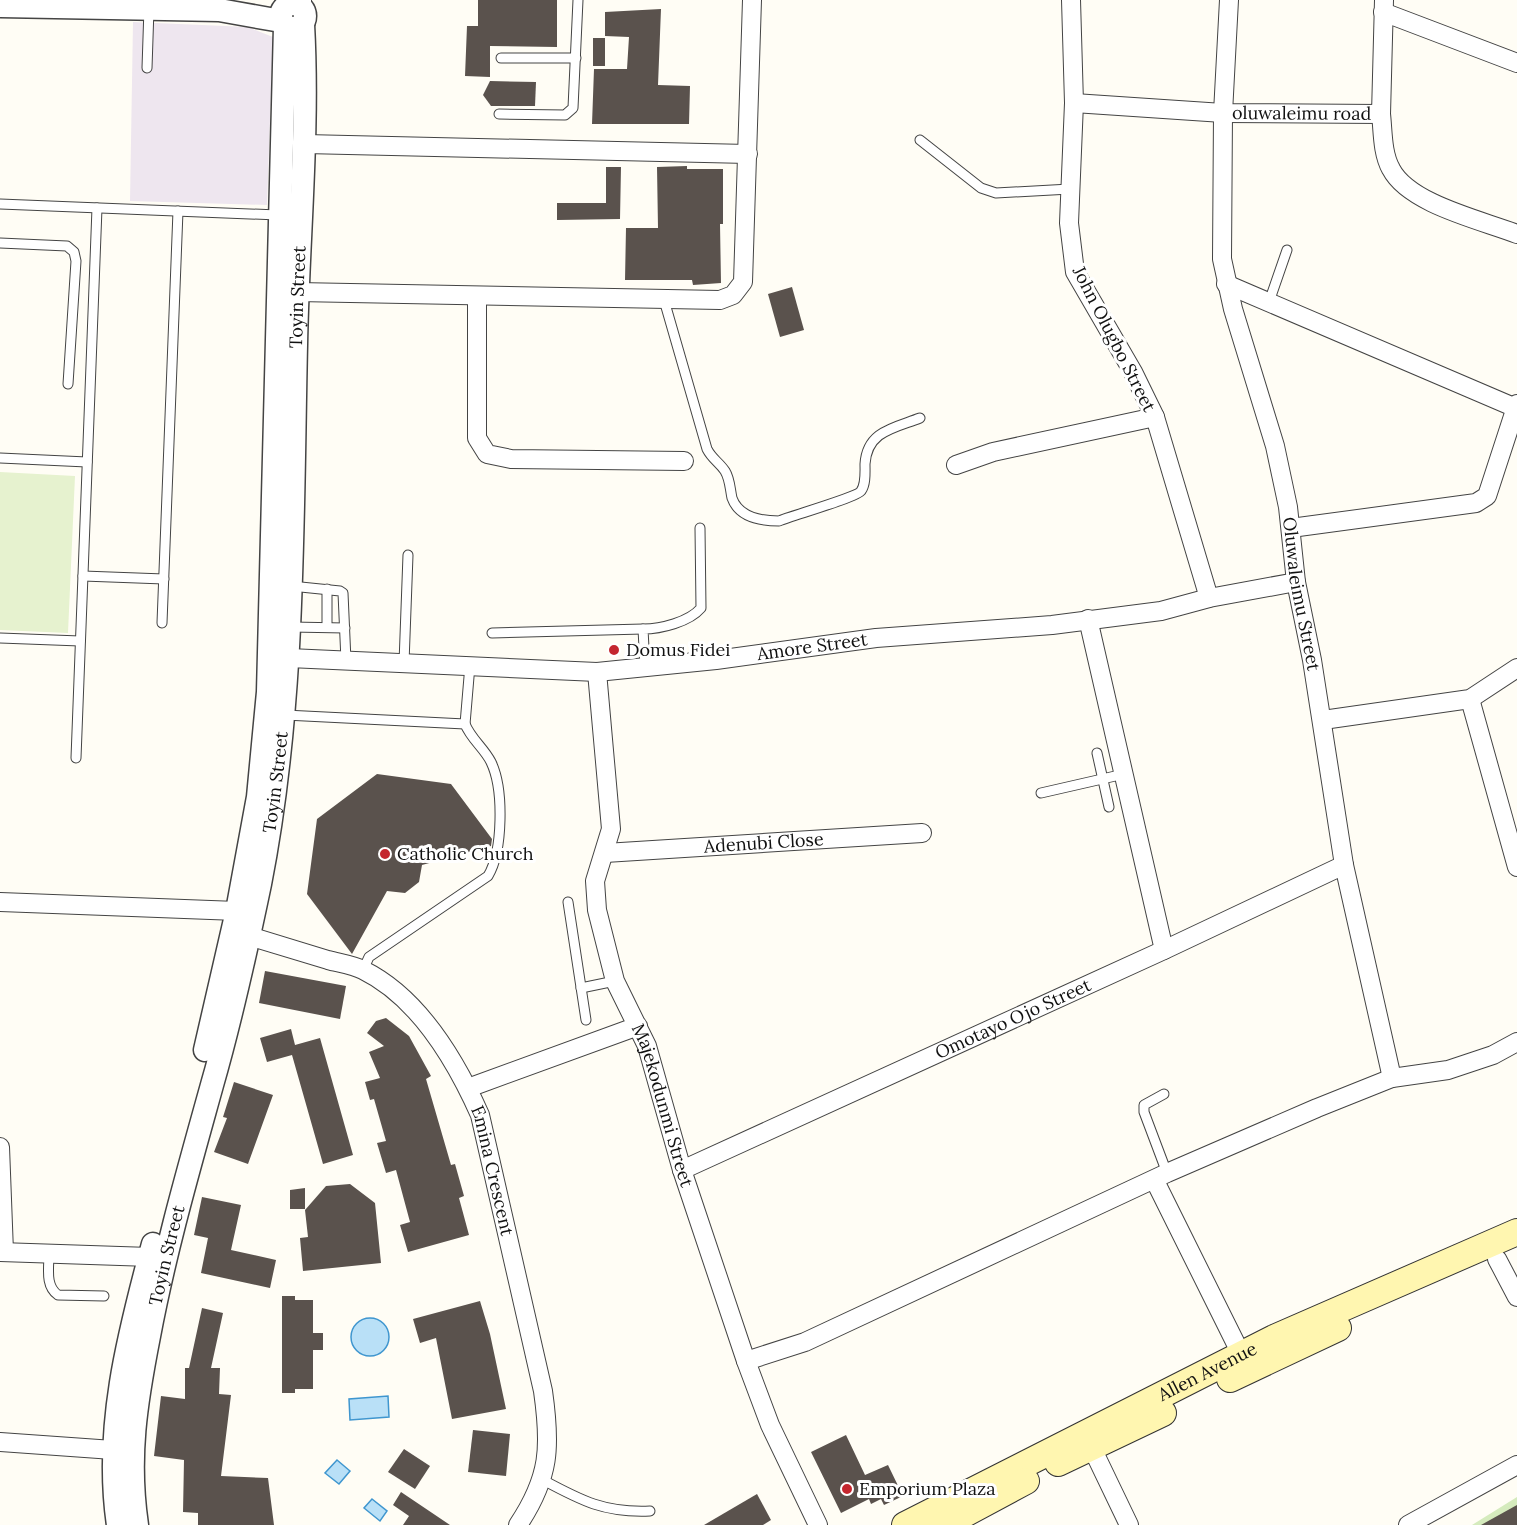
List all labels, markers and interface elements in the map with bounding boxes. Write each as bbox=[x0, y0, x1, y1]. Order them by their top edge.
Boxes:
street label: oluwaleimu road bbox=[1232, 101, 1372, 125]
street label: Toyin Street bbox=[284, 245, 311, 348]
street label: John Olugbo Street bbox=[1067, 261, 1161, 416]
street label: Oluwaleimu Street bbox=[1278, 516, 1326, 672]
street label: Amore Street bbox=[754, 627, 869, 665]
place label: Domus Fidei bbox=[626, 638, 730, 661]
marker: Domus Fidei bbox=[607, 643, 621, 657]
street label: Toyin Street bbox=[257, 730, 293, 835]
street label: Adenubi Close bbox=[702, 827, 824, 858]
place label: Catholic Church bbox=[397, 842, 534, 865]
marker: Catholic Church bbox=[378, 847, 392, 861]
street label: Omotayo Ojo Street bbox=[931, 973, 1095, 1064]
street label: Majekodunmi Street bbox=[627, 1019, 699, 1190]
street label: Emina Crescent bbox=[466, 1102, 519, 1238]
street label: Toyin Street bbox=[143, 1203, 190, 1307]
street label: Allen Avenue bbox=[1153, 1337, 1261, 1406]
place label: Emporium Plaza bbox=[859, 1477, 995, 1500]
marker: Emporium Plaza bbox=[840, 1482, 854, 1496]

